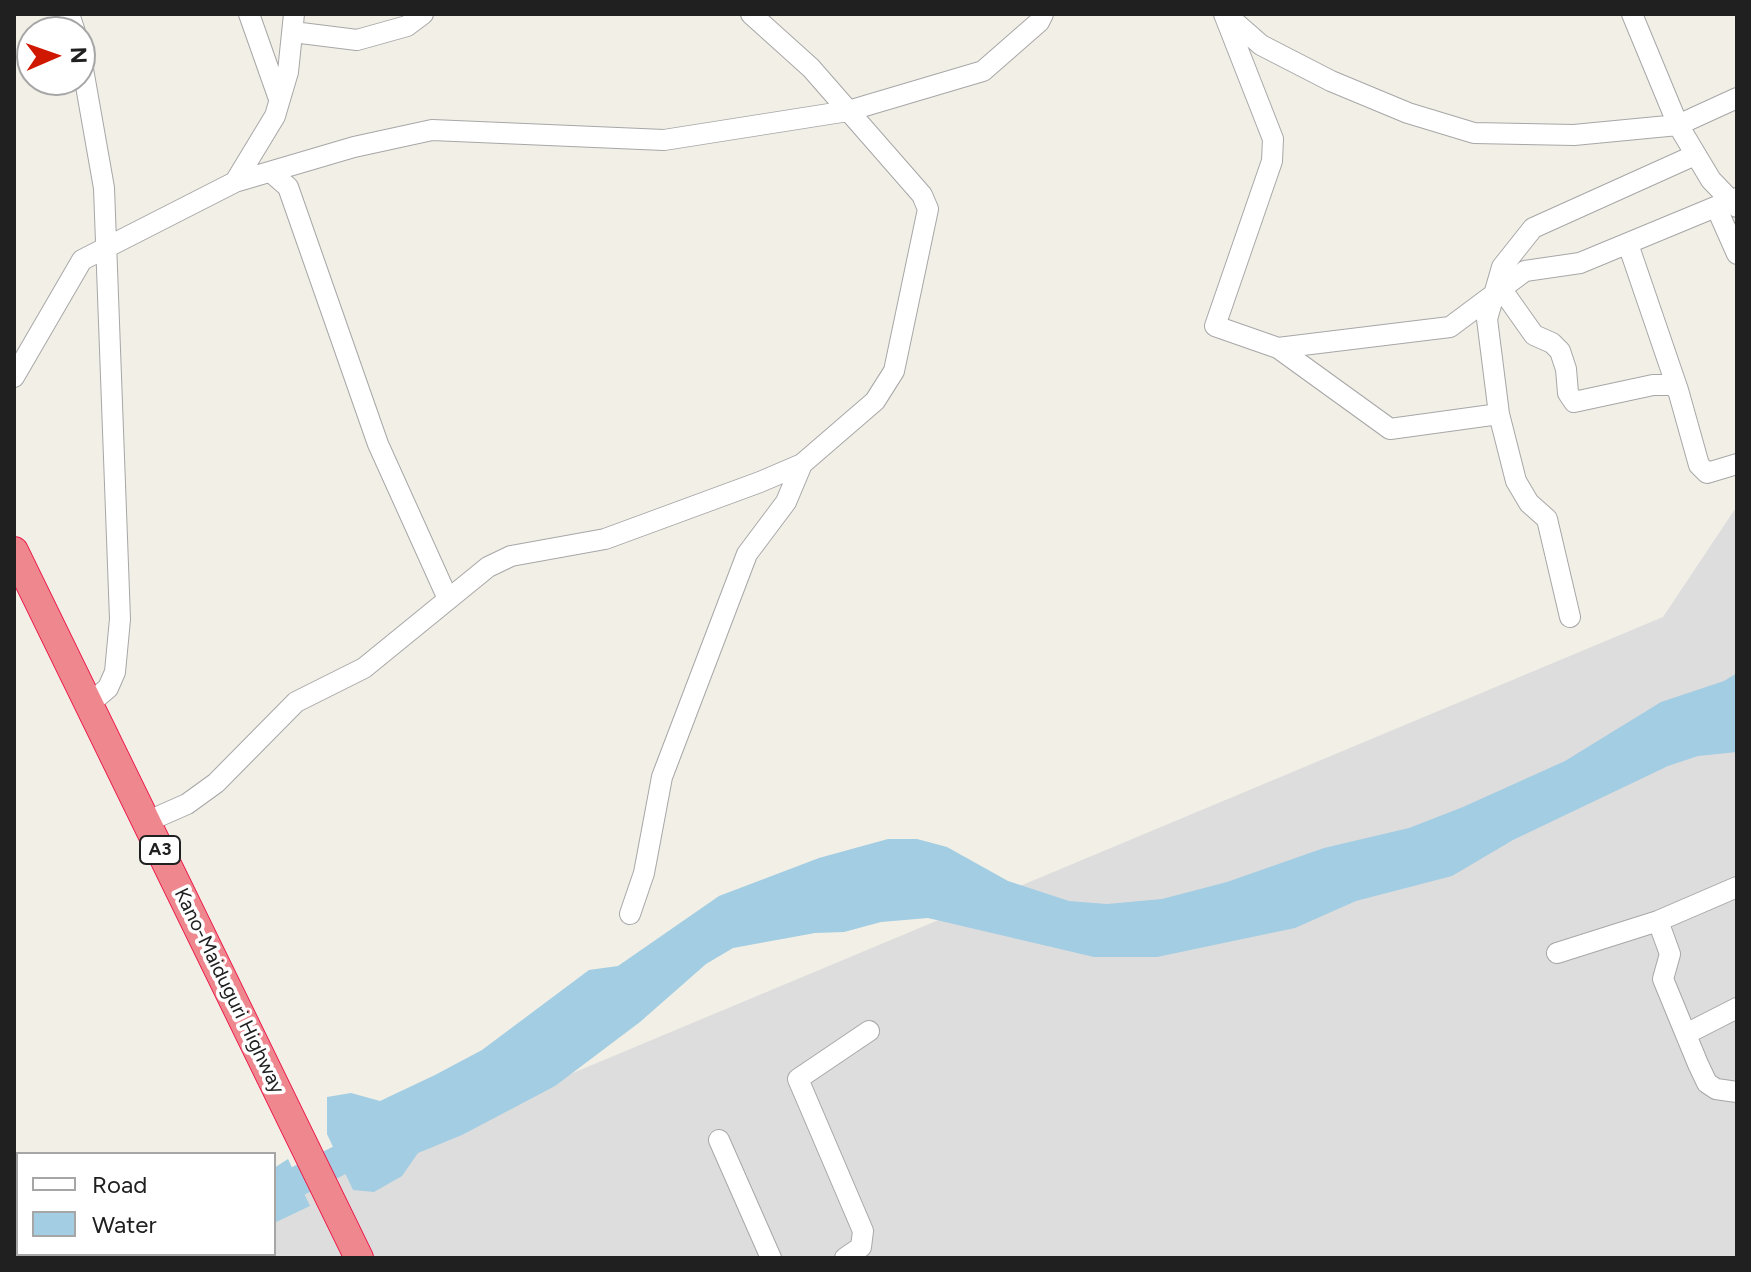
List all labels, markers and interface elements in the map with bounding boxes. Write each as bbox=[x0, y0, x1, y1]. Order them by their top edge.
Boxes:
north arrow bbox=[16, 16, 96, 96]
text: N bbox=[65, 46, 92, 64]
road number: A3 bbox=[140, 836, 180, 864]
street label: Kano-Maiduguri Highway bbox=[169, 884, 289, 1098]
legend bbox=[16, 1152, 276, 1256]
text: Road bbox=[92, 1170, 147, 1199]
text: Water bbox=[92, 1210, 157, 1239]

